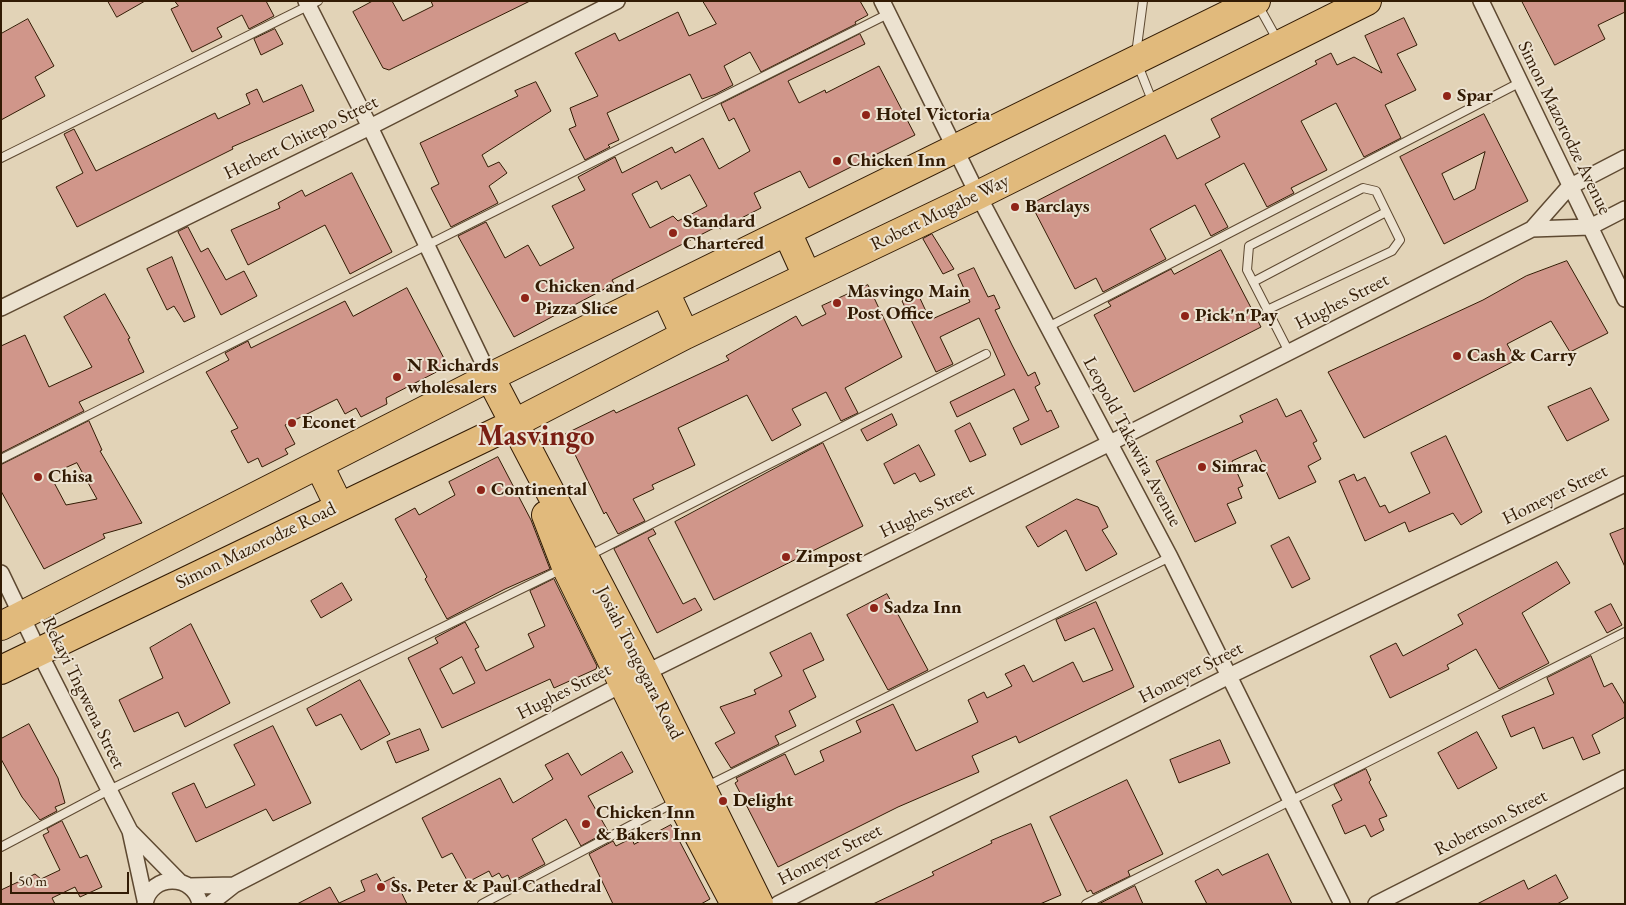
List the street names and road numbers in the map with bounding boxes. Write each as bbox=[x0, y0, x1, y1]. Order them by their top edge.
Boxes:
street label: Simon Mazorodze Avenue bbox=[1512, 37, 1616, 219]
street label: Herbert Chitepo Street bbox=[220, 91, 382, 185]
street label: Robert Mugabe Way bbox=[867, 170, 1013, 256]
street label: Hughes Street bbox=[1291, 269, 1393, 335]
street label: Leopold Takawira Avenue bbox=[1078, 353, 1186, 531]
street label: Homeyer Street bbox=[1499, 460, 1611, 530]
street label: Hughes Street bbox=[876, 478, 978, 544]
street label: Simon Mazorodze Road bbox=[172, 497, 340, 595]
street label: Josiah Tongogara Road bbox=[590, 583, 688, 743]
street label: Rekayi Tngwena Street bbox=[36, 613, 130, 773]
street label: Homeyer Street bbox=[1135, 637, 1247, 709]
street label: Hughes Street bbox=[513, 659, 615, 725]
street label: Robertson Street bbox=[1431, 785, 1551, 861]
street label: Homeyer Street bbox=[774, 819, 886, 891]

